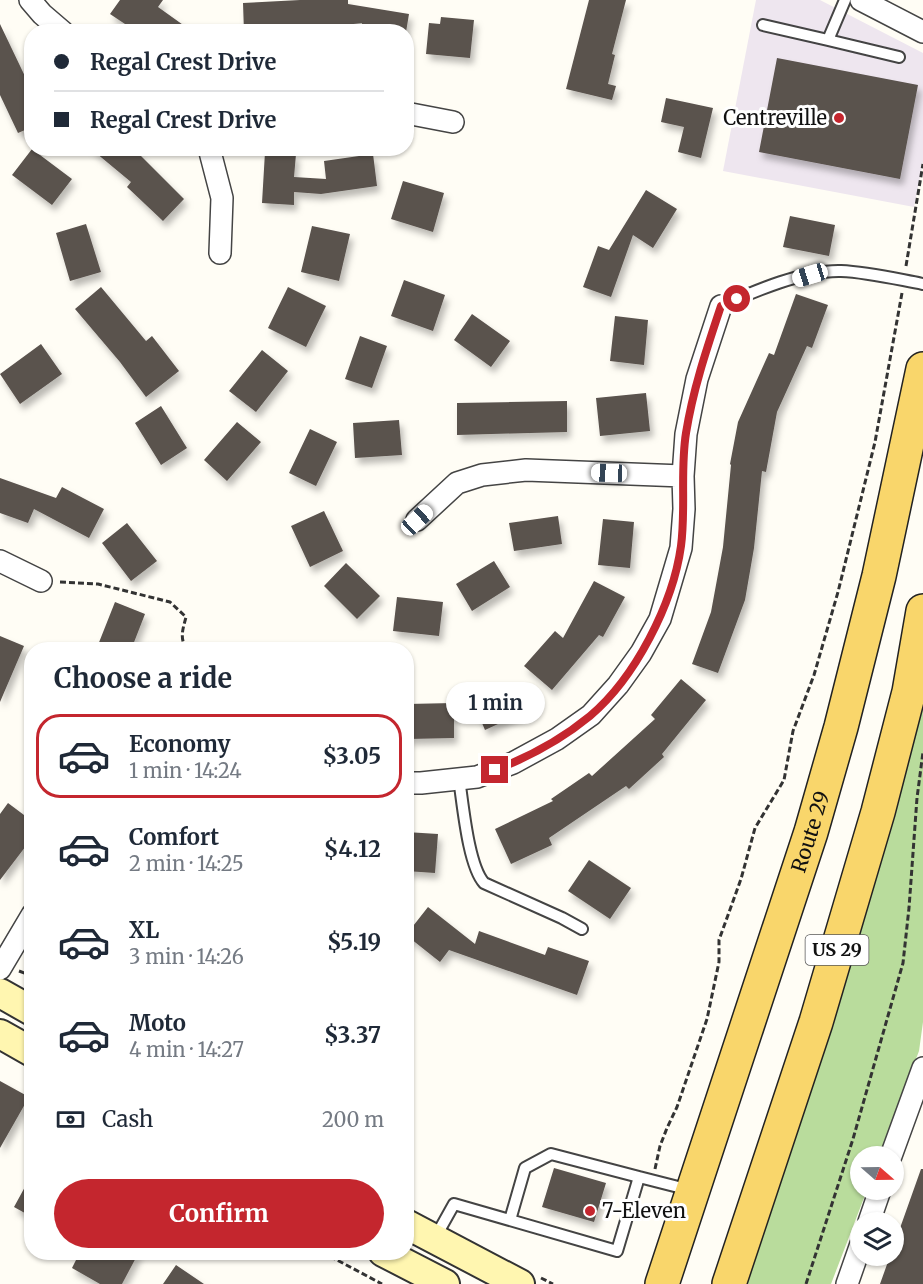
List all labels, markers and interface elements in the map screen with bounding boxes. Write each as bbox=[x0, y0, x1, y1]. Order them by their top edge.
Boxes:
text: Regal Crest Drive bbox=[90, 48, 276, 76]
place label: Centreville bbox=[723, 105, 827, 130]
text: Regal Crest Drive bbox=[90, 106, 276, 134]
marker: Centreville bbox=[832, 111, 846, 125]
car bbox=[790, 261, 830, 289]
route start bbox=[723, 285, 750, 312]
car bbox=[591, 463, 627, 483]
car bbox=[398, 501, 436, 539]
text: Choose a ride bbox=[54, 661, 232, 695]
callout: 1 min bbox=[446, 683, 544, 725]
text: 1 min bbox=[468, 690, 523, 715]
icon: car bbox=[57, 729, 111, 783]
text: Economy bbox=[129, 730, 230, 758]
text: $3.05 bbox=[322, 742, 381, 770]
route end bbox=[481, 756, 508, 783]
text: 1 min · 14:24 bbox=[129, 758, 242, 783]
street label: Route 29 bbox=[786, 788, 834, 876]
icon: car bbox=[57, 822, 111, 876]
text: Comfort bbox=[129, 823, 219, 851]
text: $4.12 bbox=[324, 835, 381, 863]
text: 2 min · 14:25 bbox=[129, 851, 244, 876]
icon: car bbox=[57, 915, 111, 969]
text: XL bbox=[129, 916, 159, 944]
text: $5.19 bbox=[327, 928, 381, 956]
road number: US 29 bbox=[806, 935, 868, 965]
text: 3 min · 14:26 bbox=[129, 944, 244, 969]
icon: car bbox=[57, 1008, 111, 1062]
text: Moto bbox=[129, 1009, 186, 1037]
text: $3.37 bbox=[324, 1021, 381, 1049]
text: 4 min · 14:27 bbox=[129, 1037, 244, 1062]
icon: cash bbox=[54, 1103, 87, 1136]
text: Cash bbox=[102, 1105, 153, 1133]
text: 200 m bbox=[322, 1107, 384, 1132]
north arrow bbox=[850, 1146, 904, 1200]
map controls bbox=[850, 1146, 904, 1266]
button: Confirm bbox=[54, 1179, 384, 1248]
place label: 7-Eleven bbox=[602, 1198, 686, 1223]
marker: 7-Eleven bbox=[583, 1204, 597, 1218]
button: layers bbox=[850, 1212, 904, 1266]

